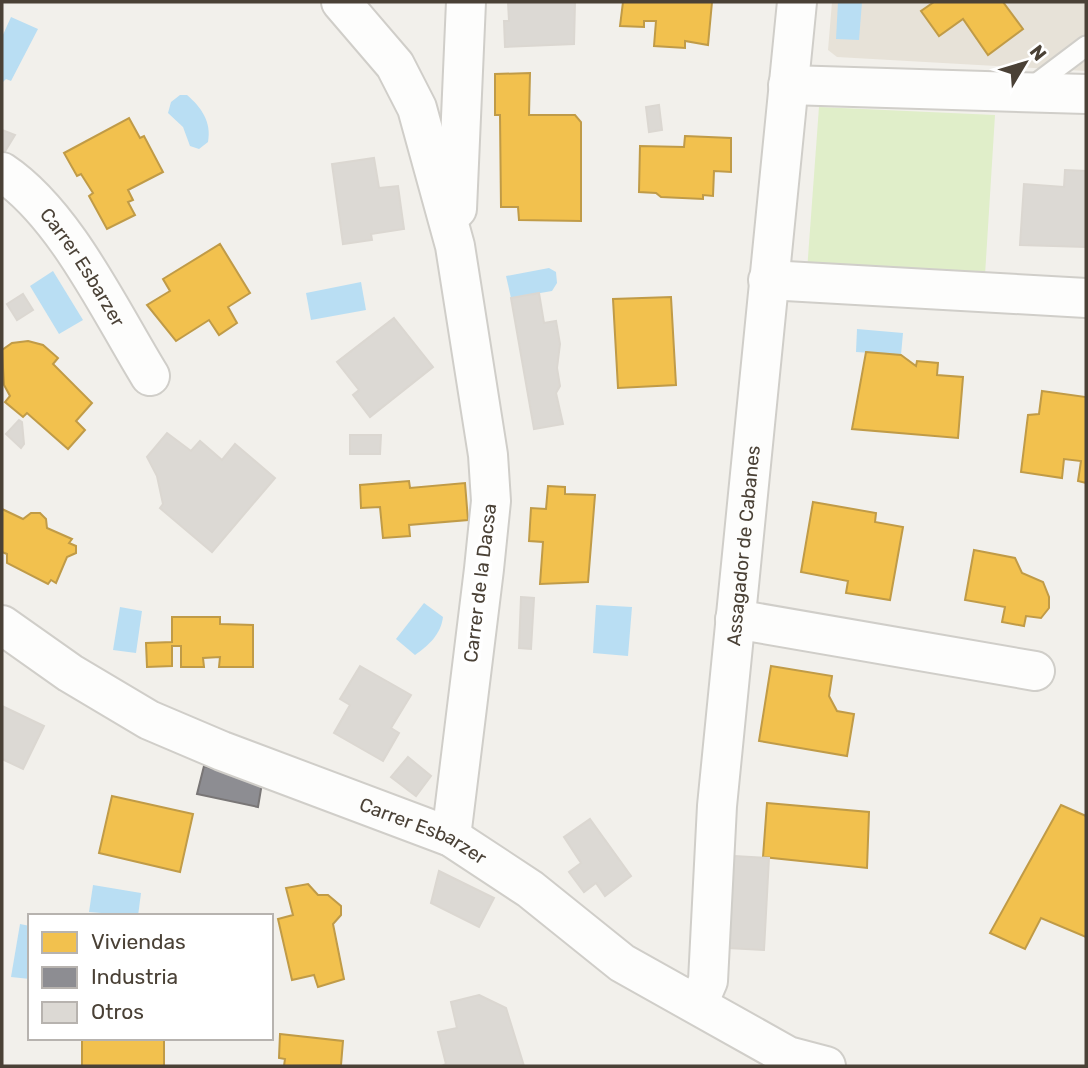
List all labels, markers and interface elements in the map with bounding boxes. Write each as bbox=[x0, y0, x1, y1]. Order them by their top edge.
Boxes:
north arrow bbox=[990, 28, 1060, 98]
text: N bbox=[1025, 40, 1051, 65]
street label: Carrer Esbarzer bbox=[36, 203, 130, 331]
street label: Assagador de Cabanes bbox=[721, 444, 764, 647]
street label: Carrer de la Dacsa bbox=[459, 502, 501, 664]
street label: Carrer Esbarzer bbox=[356, 792, 492, 869]
legend bbox=[28, 914, 273, 1040]
text: Viviendas bbox=[91, 929, 186, 954]
text: Industria bbox=[91, 964, 178, 989]
text: Otros bbox=[91, 999, 144, 1024]

